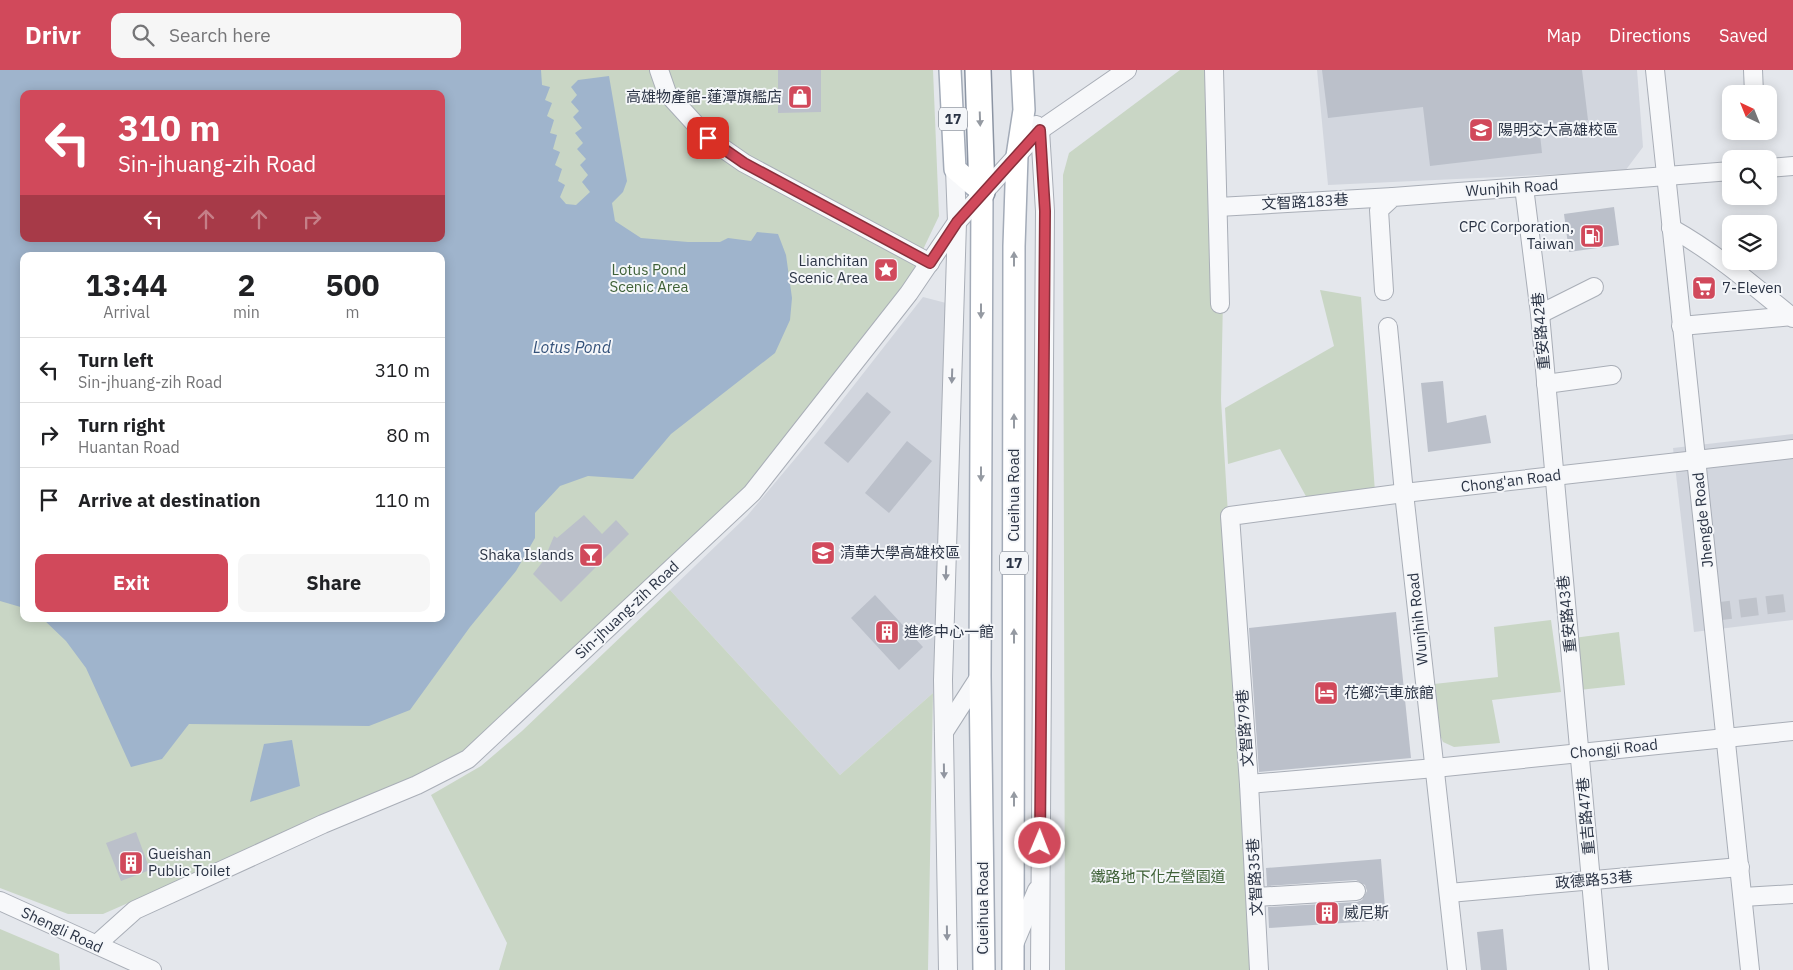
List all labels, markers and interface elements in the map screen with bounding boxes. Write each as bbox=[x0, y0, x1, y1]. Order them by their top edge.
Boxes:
search box bbox=[111, 13, 461, 58]
text: Drivr bbox=[25, 19, 81, 51]
icon: search bbox=[129, 21, 157, 49]
text: Search here bbox=[169, 23, 271, 47]
text: Map bbox=[1546, 24, 1581, 47]
text: Directions bbox=[1609, 24, 1691, 47]
text: Saved bbox=[1719, 24, 1768, 47]
shop icon: 高雄物產館-蓮潭旗艦店 bbox=[787, 84, 813, 110]
north arrow bbox=[1722, 85, 1778, 140]
map controls bbox=[1722, 85, 1777, 270]
place label: 高雄物產館-蓮潭旗艦店 bbox=[626, 87, 782, 106]
text: 310 m bbox=[118, 105, 221, 151]
road number: 17 bbox=[939, 108, 967, 131]
icon: left bbox=[35, 110, 100, 175]
one-way arrow bbox=[976, 111, 984, 127]
pin bbox=[687, 117, 729, 159]
school or university icon: 陽明交大高雄校區 bbox=[1468, 117, 1494, 143]
place label: 陽明交大高雄校區 bbox=[1498, 120, 1618, 139]
icon: arrive bbox=[694, 124, 722, 152]
text: Sin-jhuang-zih Road bbox=[118, 149, 316, 178]
button: search bbox=[1722, 150, 1777, 205]
street label: Wunjhih Road bbox=[1465, 175, 1559, 200]
street label: 文智路183巷 bbox=[1261, 190, 1349, 213]
icon: left bbox=[139, 205, 167, 233]
icon: ahead bbox=[192, 205, 220, 233]
icon: ahead bbox=[245, 205, 273, 233]
icon: right bbox=[298, 205, 326, 233]
button: layers bbox=[1722, 215, 1777, 270]
place label: CPC Corporation, Taiwan bbox=[1459, 217, 1574, 253]
fuel station icon: CPC Corporation, Taiwan bbox=[1579, 223, 1605, 249]
place label: Lianchitan Scenic Area bbox=[789, 251, 868, 287]
one-way arrow bbox=[1010, 251, 1018, 267]
place icon: Lianchitan Scenic Area bbox=[873, 257, 899, 283]
park label: Lotus Pond Scenic Area bbox=[609, 260, 689, 296]
text: 13:44 bbox=[86, 265, 167, 304]
text: 2 bbox=[237, 265, 255, 304]
text: 500 bbox=[325, 265, 379, 304]
supermarket icon: 7-Eleven bbox=[1691, 275, 1717, 301]
place label: 7-Eleven bbox=[1722, 278, 1782, 297]
street label: 重安路42巷 bbox=[1528, 291, 1553, 371]
text: Arrival bbox=[103, 302, 150, 322]
text: min bbox=[233, 302, 260, 322]
text: m bbox=[345, 302, 359, 322]
one-way arrow bbox=[977, 303, 985, 319]
water label: Lotus Pond bbox=[533, 337, 612, 357]
text: Turn left bbox=[78, 348, 154, 372]
icon: left bbox=[35, 356, 63, 384]
text: 310 m bbox=[375, 358, 430, 382]
one-way arrow bbox=[948, 368, 956, 384]
text: Sin-jhuang-zih Road bbox=[78, 372, 222, 392]
text: Turn right bbox=[78, 413, 165, 437]
one-way arrow bbox=[1010, 413, 1018, 429]
icon: right bbox=[35, 421, 63, 449]
text: 80 m bbox=[386, 423, 430, 447]
text: Huantan Road bbox=[78, 437, 180, 457]
street label: Cueihua Road bbox=[1004, 449, 1023, 541]
street label: Chong'an Road bbox=[1460, 465, 1562, 496]
one-way arrow bbox=[977, 466, 985, 482]
street label: Jhengde Road bbox=[1688, 471, 1717, 569]
icon: arrive bbox=[35, 486, 63, 514]
text: Arrive at destination bbox=[78, 488, 261, 512]
text: 110 m bbox=[375, 488, 430, 512]
school or university icon: 清華大學高雄校區 bbox=[810, 540, 836, 566]
bar icon: Shaka Islands bbox=[578, 542, 604, 568]
place label: 清華大學高雄校區 bbox=[840, 543, 960, 562]
place label: Shaka Islands bbox=[479, 545, 574, 564]
road number: 17 bbox=[1000, 552, 1028, 574]
button: Exit bbox=[35, 554, 228, 612]
button: Share bbox=[238, 554, 430, 612]
street label: Sin-jhuang-zih Road bbox=[571, 557, 683, 663]
one-way arrow bbox=[942, 565, 950, 581]
street label: Wunjhih Road bbox=[1403, 572, 1432, 666]
street label: 重安路43巷 bbox=[1553, 574, 1580, 654]
building icon: 進修中心一館 bbox=[874, 619, 900, 645]
place label: 進修中心一館 bbox=[904, 622, 994, 641]
one-way arrow bbox=[1010, 628, 1018, 644]
hotel icon: 花鄉汽車旅館 bbox=[1313, 680, 1339, 706]
place label: 花鄉汽車旅館 bbox=[1344, 683, 1434, 702]
street label: 文智路79巷 bbox=[1232, 688, 1257, 768]
street label: Chongji Road bbox=[1569, 734, 1659, 763]
one-way arrow bbox=[940, 763, 948, 779]
street label: 重吉路47巷 bbox=[1573, 776, 1598, 856]
one-way arrow bbox=[1010, 791, 1018, 807]
position arrow bbox=[1013, 816, 1065, 868]
street label: 文智路35巷 bbox=[1243, 838, 1266, 916]
place label: Gueishan Public Toilet bbox=[148, 844, 231, 880]
building icon: Gueishan Public Toilet bbox=[118, 850, 144, 876]
street label: Cueihua Road bbox=[973, 862, 992, 954]
park label: 鐵路地下化左營園道 bbox=[1090, 867, 1226, 886]
street label: 政德路53巷 bbox=[1554, 867, 1634, 892]
building icon: 威尼斯 bbox=[1314, 900, 1340, 926]
street label: Shengli Road bbox=[18, 902, 106, 957]
place label: 威尼斯 bbox=[1344, 903, 1389, 922]
one-way arrow bbox=[944, 925, 952, 941]

